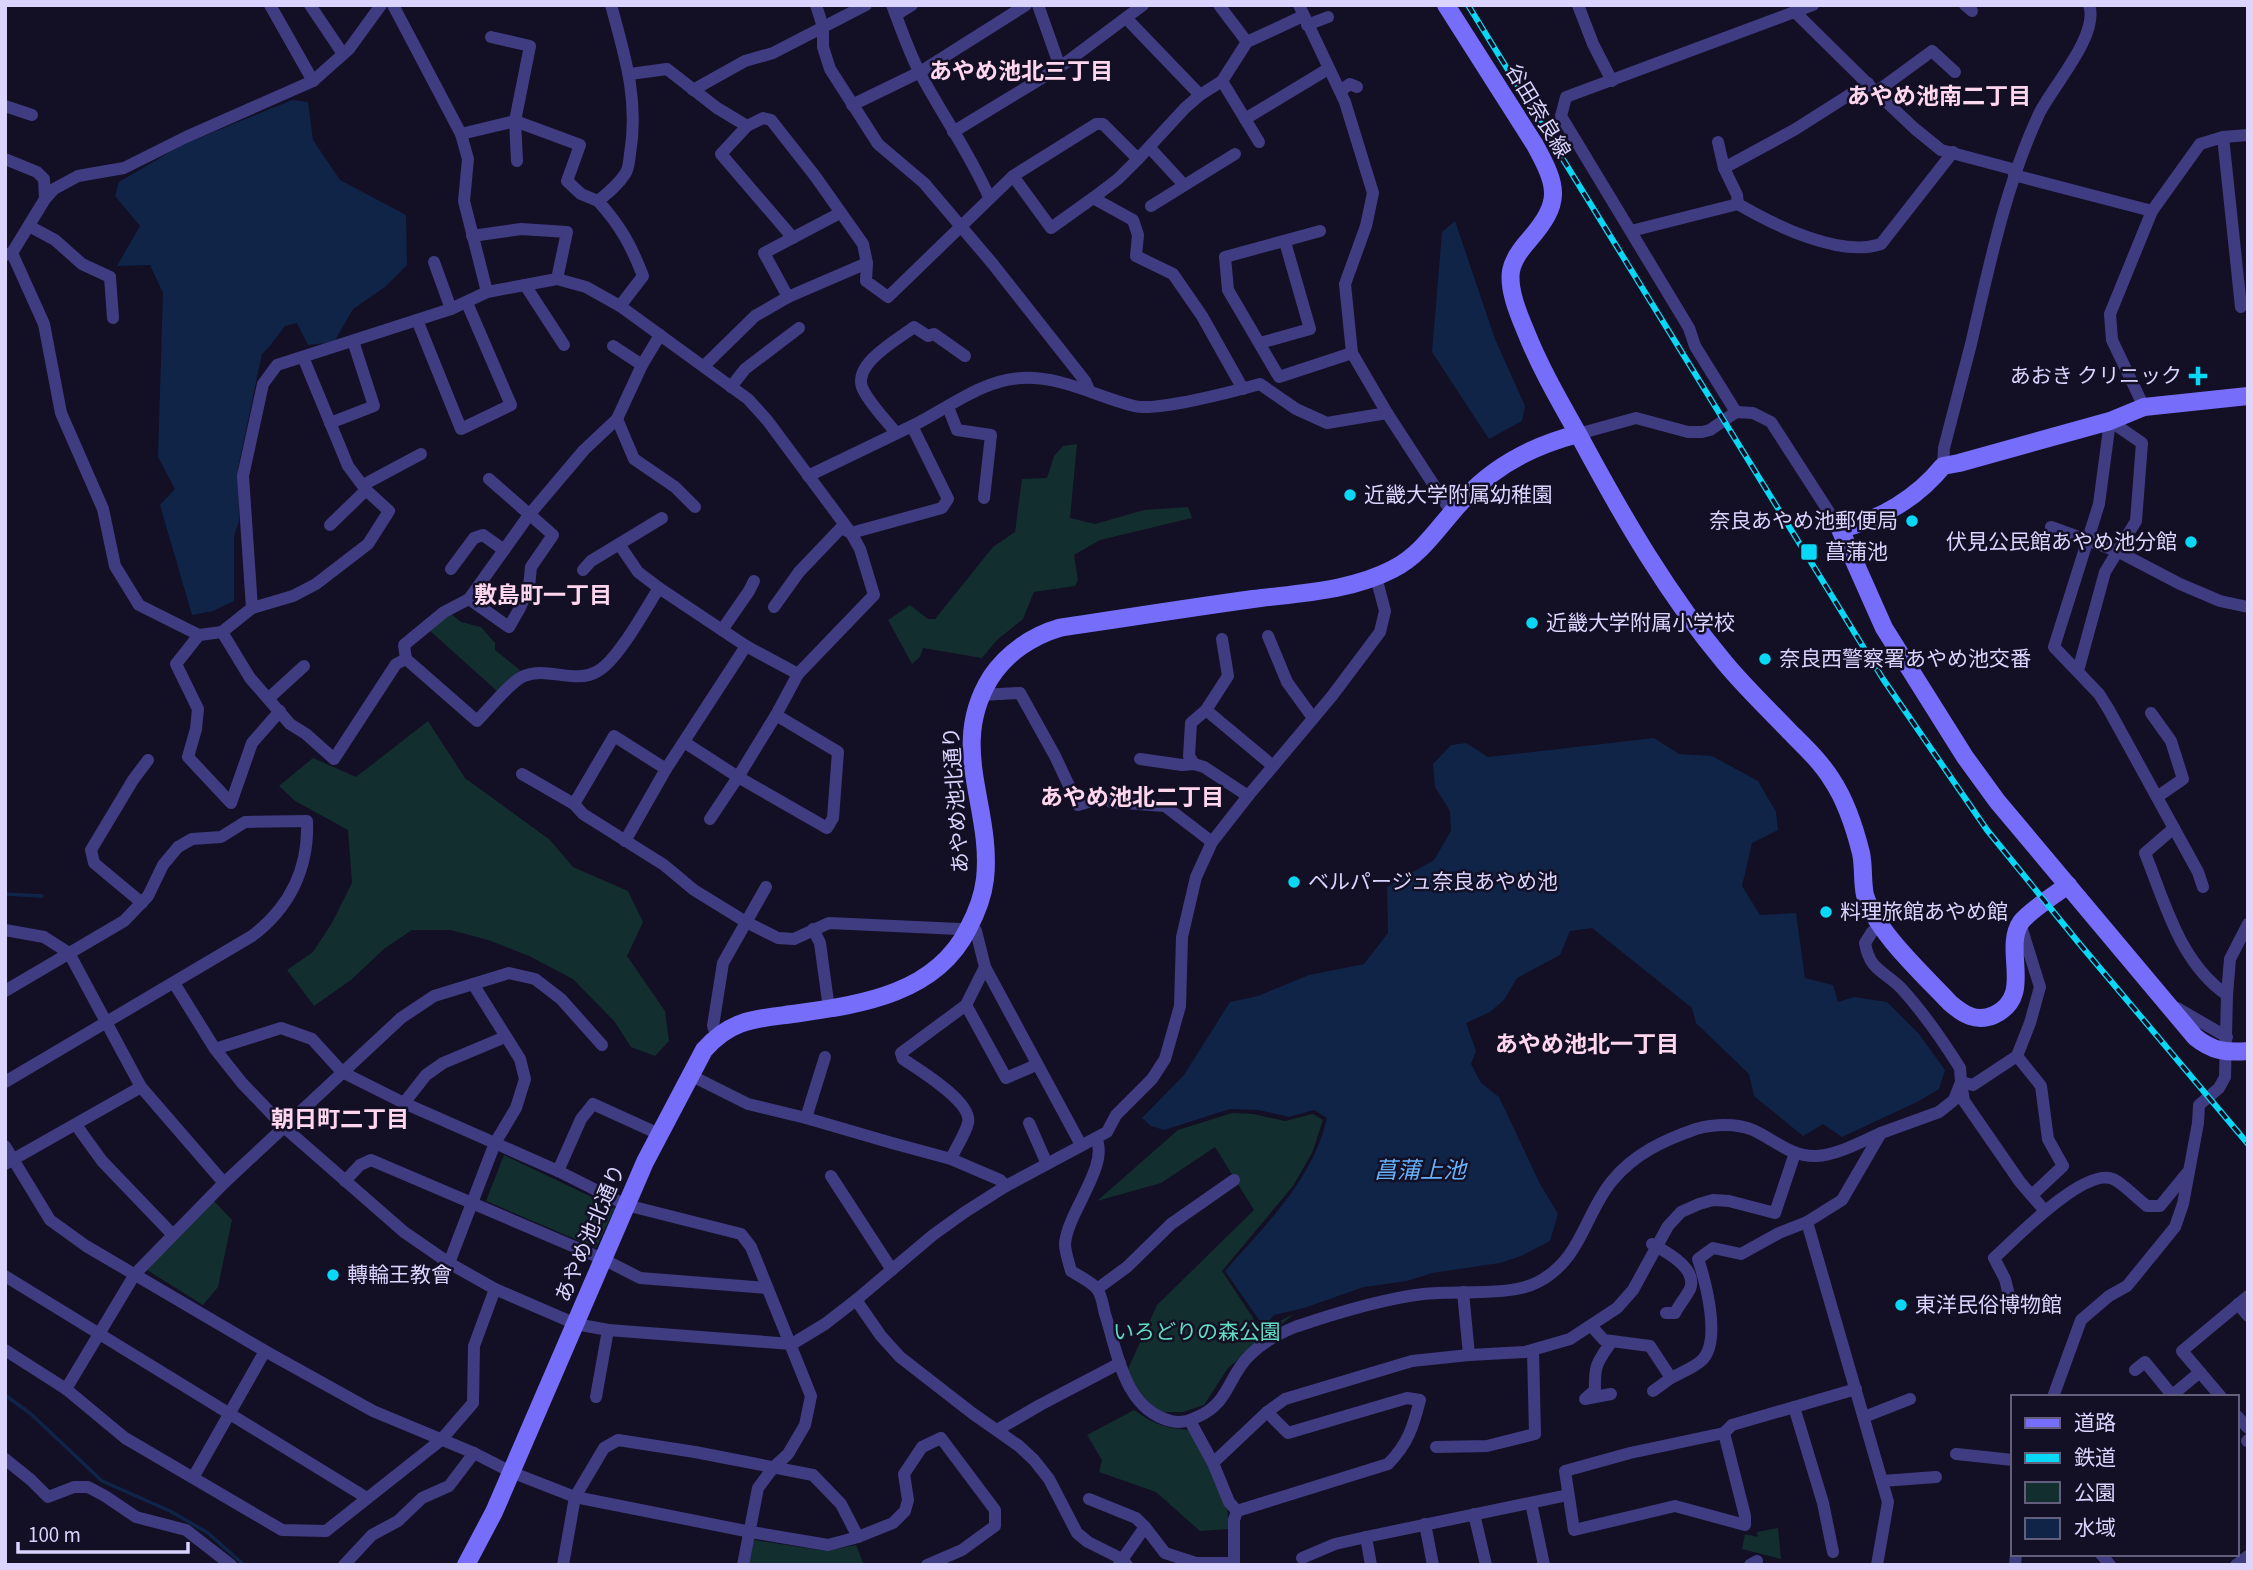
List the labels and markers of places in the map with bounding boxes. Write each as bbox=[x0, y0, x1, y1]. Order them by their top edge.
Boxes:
place label: あおき クリニック bbox=[2010, 361, 2182, 391]
marker: あおき クリニック bbox=[2188, 366, 2208, 386]
place label: 近畿大学附属幼稚園 bbox=[1364, 480, 1553, 510]
marker: 近畿大学附属幼稚園 bbox=[1342, 487, 1358, 503]
place label: 奈良あやめ池郵便局 bbox=[1709, 506, 1898, 536]
marker: 奈良あやめ池郵便局 bbox=[1904, 513, 1920, 529]
place label: 伏見公民館あやめ池分館 bbox=[1946, 527, 2177, 557]
marker: 伏見公民館あやめ池分館 bbox=[2183, 534, 2199, 550]
place label: 菖蒲池 bbox=[1825, 537, 1888, 567]
marker: 菖蒲池 bbox=[1799, 542, 1819, 562]
place label: 近畿大学附属小学校 bbox=[1546, 608, 1735, 638]
marker: 近畿大学附属小学校 bbox=[1524, 615, 1540, 631]
place label: 奈良西警察署あやめ池交番 bbox=[1779, 644, 2031, 674]
marker: 奈良西警察署あやめ池交番 bbox=[1757, 651, 1773, 667]
place label: ベルパージュ奈良あやめ池 bbox=[1308, 867, 1558, 897]
marker: ベルパージュ奈良あやめ池 bbox=[1286, 874, 1302, 890]
place label: 料理旅館あやめ館 bbox=[1840, 897, 2008, 927]
marker: 料理旅館あやめ館 bbox=[1818, 904, 1834, 920]
place label: 轉輪王教會 bbox=[347, 1260, 452, 1290]
marker: 轉輪王教會 bbox=[325, 1267, 341, 1283]
place label: 東洋民俗博物館 bbox=[1915, 1290, 2062, 1320]
marker: 東洋民俗博物館 bbox=[1893, 1297, 1909, 1313]

